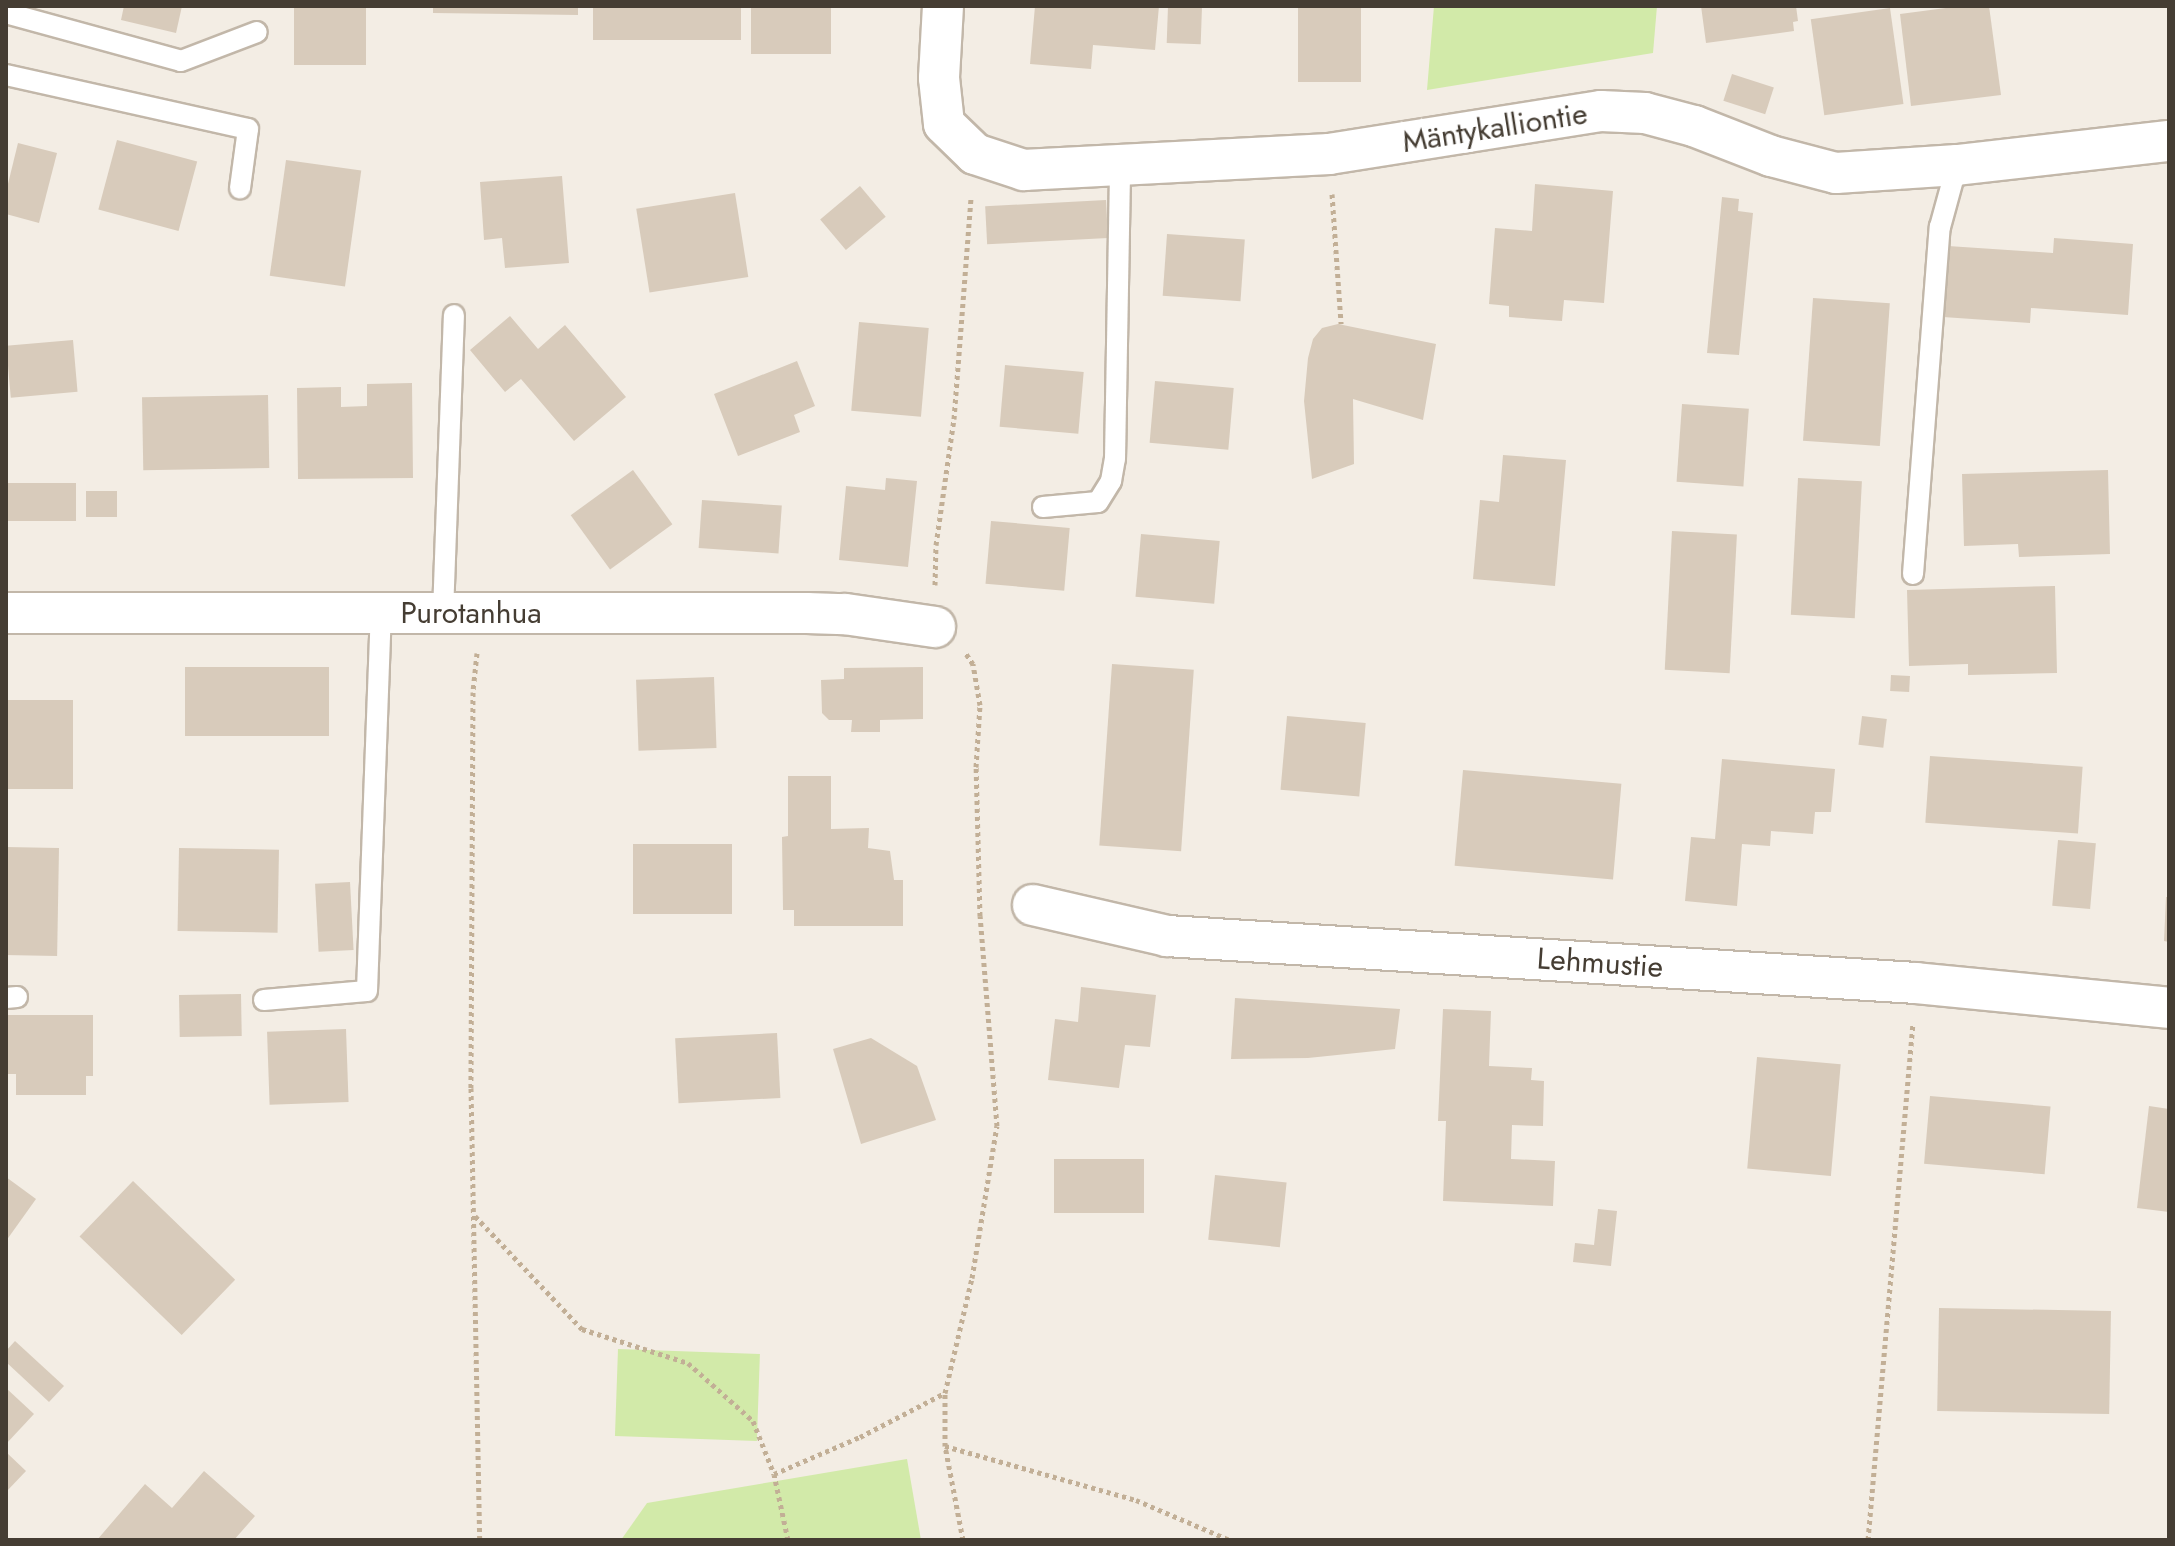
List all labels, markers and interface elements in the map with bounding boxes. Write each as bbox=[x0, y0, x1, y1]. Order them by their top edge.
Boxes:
street label: Mäntykalliontie bbox=[1400, 96, 1590, 160]
street label: Purotanhua bbox=[400, 595, 542, 631]
street label: Lehmustie bbox=[1536, 941, 1664, 985]

